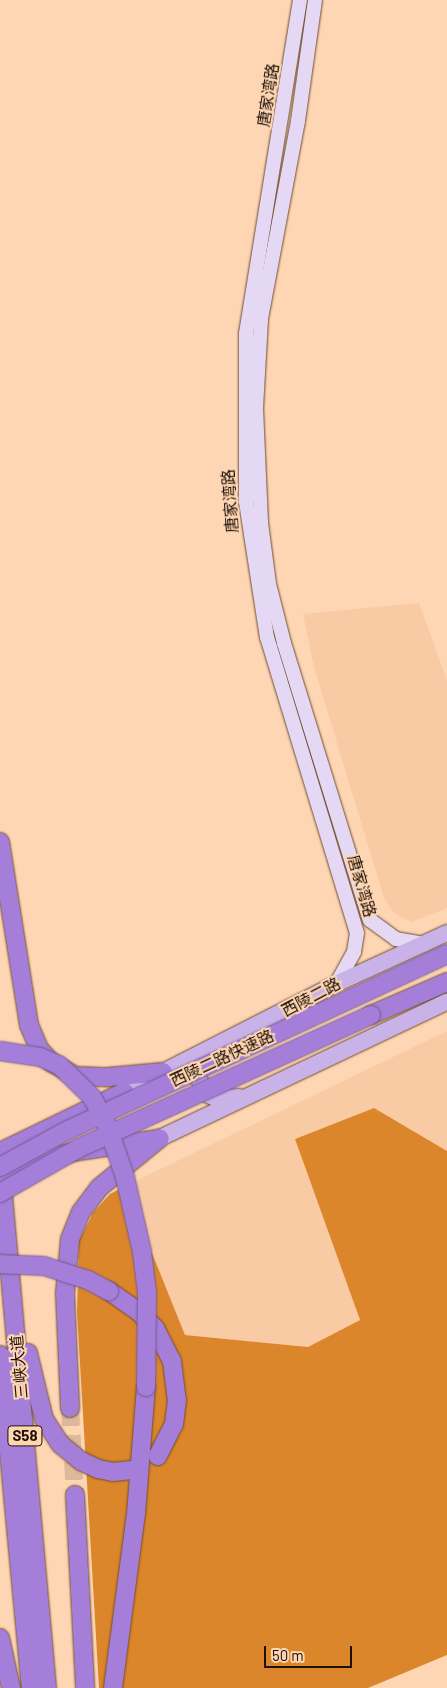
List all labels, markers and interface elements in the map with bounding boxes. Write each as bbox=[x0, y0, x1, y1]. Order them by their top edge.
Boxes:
street label: 唐家湾路 bbox=[254, 62, 282, 128]
street label: 唐家湾路 bbox=[218, 468, 242, 534]
street label: 唐家湾路 bbox=[344, 853, 380, 919]
street label: 西陵二路 bbox=[278, 974, 344, 1020]
street label: 西陵二路快速路 bbox=[167, 1026, 277, 1090]
street label: 三峡大道 bbox=[7, 1334, 31, 1400]
road number: S58 bbox=[6, 1424, 44, 1448]
scale bar bbox=[267, 1636, 354, 1668]
text: 50 m bbox=[272, 1646, 304, 1664]

